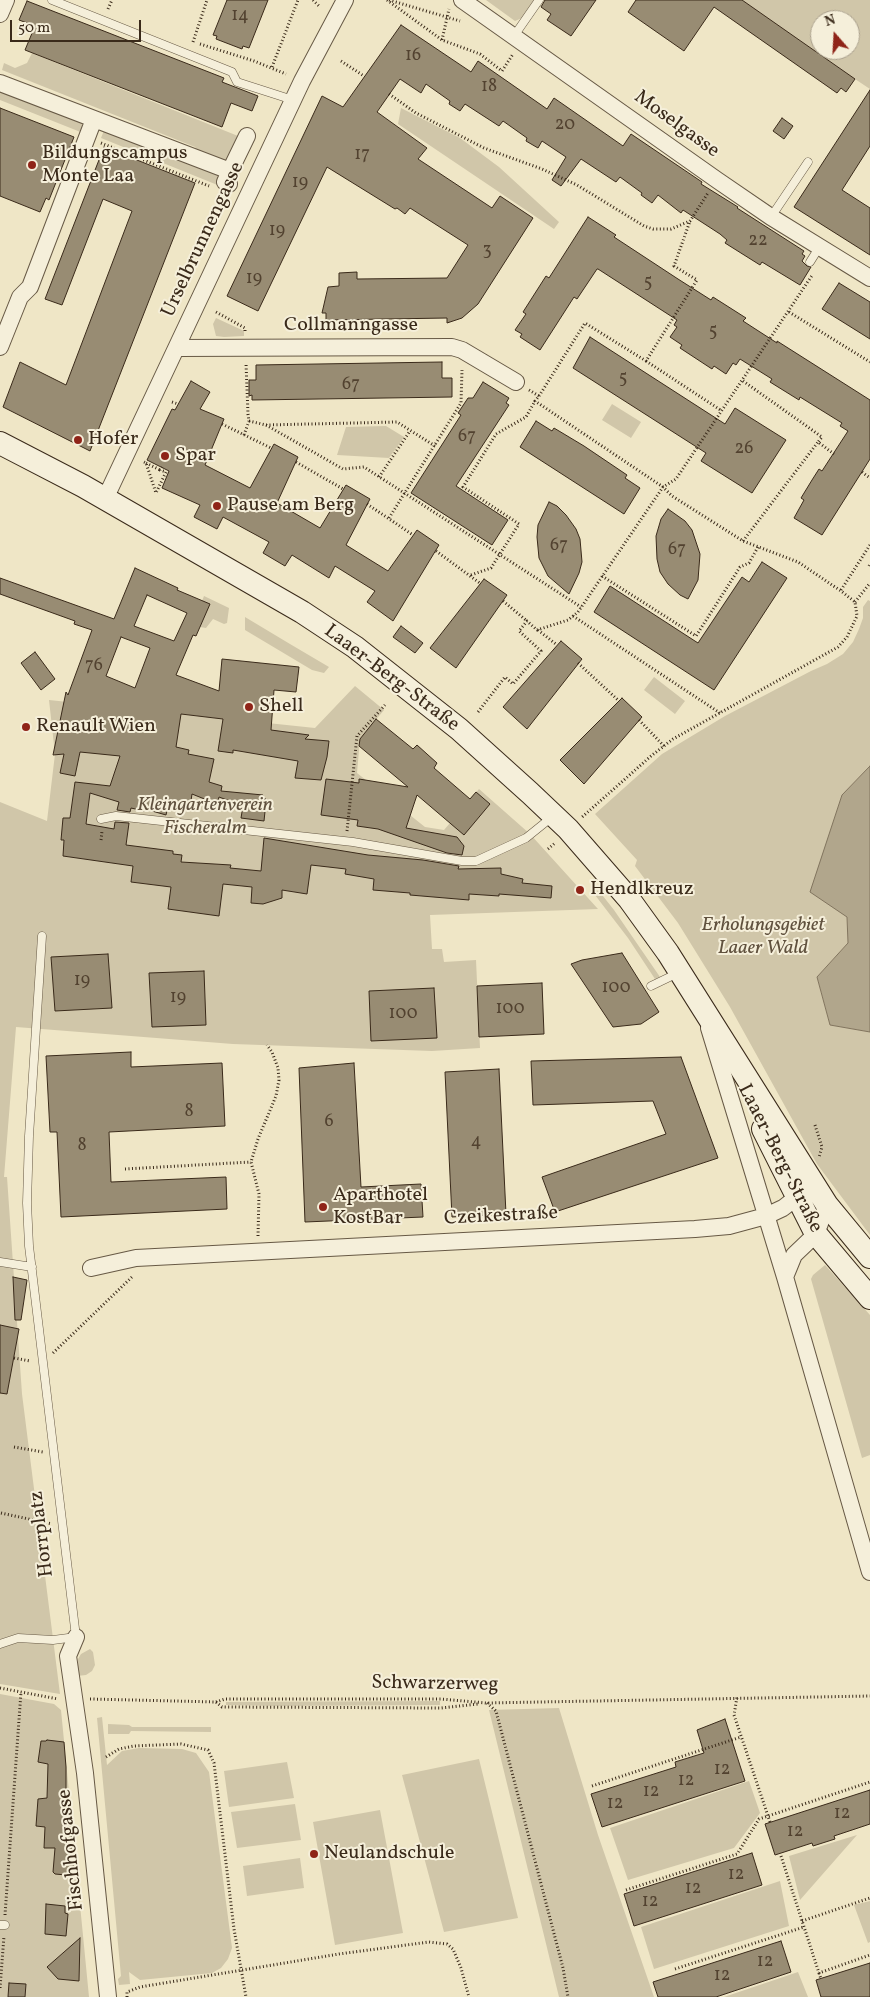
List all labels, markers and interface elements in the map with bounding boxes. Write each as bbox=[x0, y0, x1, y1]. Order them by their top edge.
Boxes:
house number: 14 bbox=[231, 6, 249, 28]
scale bar bbox=[12, 10, 144, 42]
north arrow bbox=[810, 10, 860, 60]
text: N bbox=[822, 11, 838, 32]
text: 50 m bbox=[18, 18, 50, 39]
house number: 16 bbox=[405, 46, 421, 68]
house number: 18 bbox=[481, 77, 497, 99]
street label: Moselgasse bbox=[629, 86, 723, 164]
house number: 20 bbox=[555, 115, 575, 137]
place label: Bildungscampus Monte Laa bbox=[42, 142, 188, 189]
house number: 17 bbox=[354, 145, 370, 167]
marker: Bildungscampus Monte Laa bbox=[26, 159, 38, 171]
street label: Urselbrunnengasse bbox=[158, 159, 250, 321]
house number: 19 bbox=[292, 173, 308, 195]
house number: 19 bbox=[269, 221, 285, 243]
house number: 22 bbox=[748, 231, 768, 253]
house number: 3 bbox=[482, 241, 492, 263]
house number: 19 bbox=[246, 269, 262, 291]
house number: 5 bbox=[644, 273, 652, 295]
street label: Collmanngasse bbox=[284, 314, 418, 338]
house number: 5 bbox=[709, 322, 717, 344]
house number: 5 bbox=[619, 369, 627, 391]
house number: 67 bbox=[342, 375, 360, 397]
house number: 67 bbox=[458, 427, 476, 449]
place label: Hofer bbox=[88, 428, 138, 452]
marker: Hofer bbox=[72, 434, 84, 446]
house number: 26 bbox=[735, 439, 753, 461]
place label: Spar bbox=[175, 444, 216, 468]
marker: Spar bbox=[159, 450, 171, 462]
place label: Pause am Berg bbox=[227, 494, 354, 518]
marker: Pause am Berg bbox=[211, 500, 223, 512]
house number: 67 bbox=[550, 536, 568, 558]
house number: 67 bbox=[668, 540, 686, 562]
street label: Laaer-Berg-Straße bbox=[318, 620, 464, 738]
house number: 76 bbox=[85, 656, 103, 678]
place label: Shell bbox=[259, 695, 303, 719]
marker: Shell bbox=[243, 701, 255, 713]
place label: Renault Wien bbox=[36, 715, 156, 739]
marker: Renault Wien bbox=[20, 721, 32, 733]
park label: Kleingartenverein Fischeralm bbox=[137, 794, 273, 841]
place label: Hendlkreuz bbox=[590, 878, 694, 902]
marker: Hendlkreuz bbox=[574, 884, 586, 896]
park label: Erholungsgebiet Laaer Wald bbox=[701, 914, 825, 961]
house number: 19 bbox=[74, 971, 90, 993]
house number: 100 bbox=[602, 978, 630, 1000]
house number: 19 bbox=[170, 988, 186, 1010]
house number: 100 bbox=[496, 999, 524, 1021]
house number: 100 bbox=[389, 1004, 417, 1026]
street label: Laaer-Berg-Straße bbox=[731, 1081, 827, 1237]
house number: 8 bbox=[184, 1102, 194, 1124]
house number: 6 bbox=[324, 1112, 334, 1134]
house number: 4 bbox=[471, 1132, 481, 1154]
house number: 8 bbox=[77, 1136, 87, 1158]
place label: Aparthotel KostBar bbox=[333, 1184, 428, 1231]
marker: Aparthotel KostBar bbox=[317, 1201, 329, 1213]
street label: Czeikestraße bbox=[443, 1202, 559, 1232]
street label: Horrplatz bbox=[26, 1490, 60, 1578]
street label: Schwarzerweg bbox=[371, 1672, 499, 1698]
house number: 12 bbox=[714, 1760, 730, 1782]
house number: 12 bbox=[678, 1771, 694, 1793]
house number: 12 bbox=[643, 1782, 659, 1804]
street label: Fischhofgasse bbox=[54, 1788, 90, 1912]
house number: 12 bbox=[607, 1794, 623, 1816]
house number: 12 bbox=[834, 1804, 850, 1826]
house number: 12 bbox=[787, 1822, 803, 1844]
place label: Neulandschule bbox=[324, 1842, 454, 1866]
marker: Neulandschule bbox=[308, 1848, 320, 1860]
house number: 12 bbox=[728, 1865, 744, 1887]
house number: 12 bbox=[685, 1879, 701, 1901]
house number: 12 bbox=[642, 1892, 658, 1914]
house number: 12 bbox=[757, 1952, 773, 1974]
house number: 12 bbox=[714, 1966, 730, 1988]

